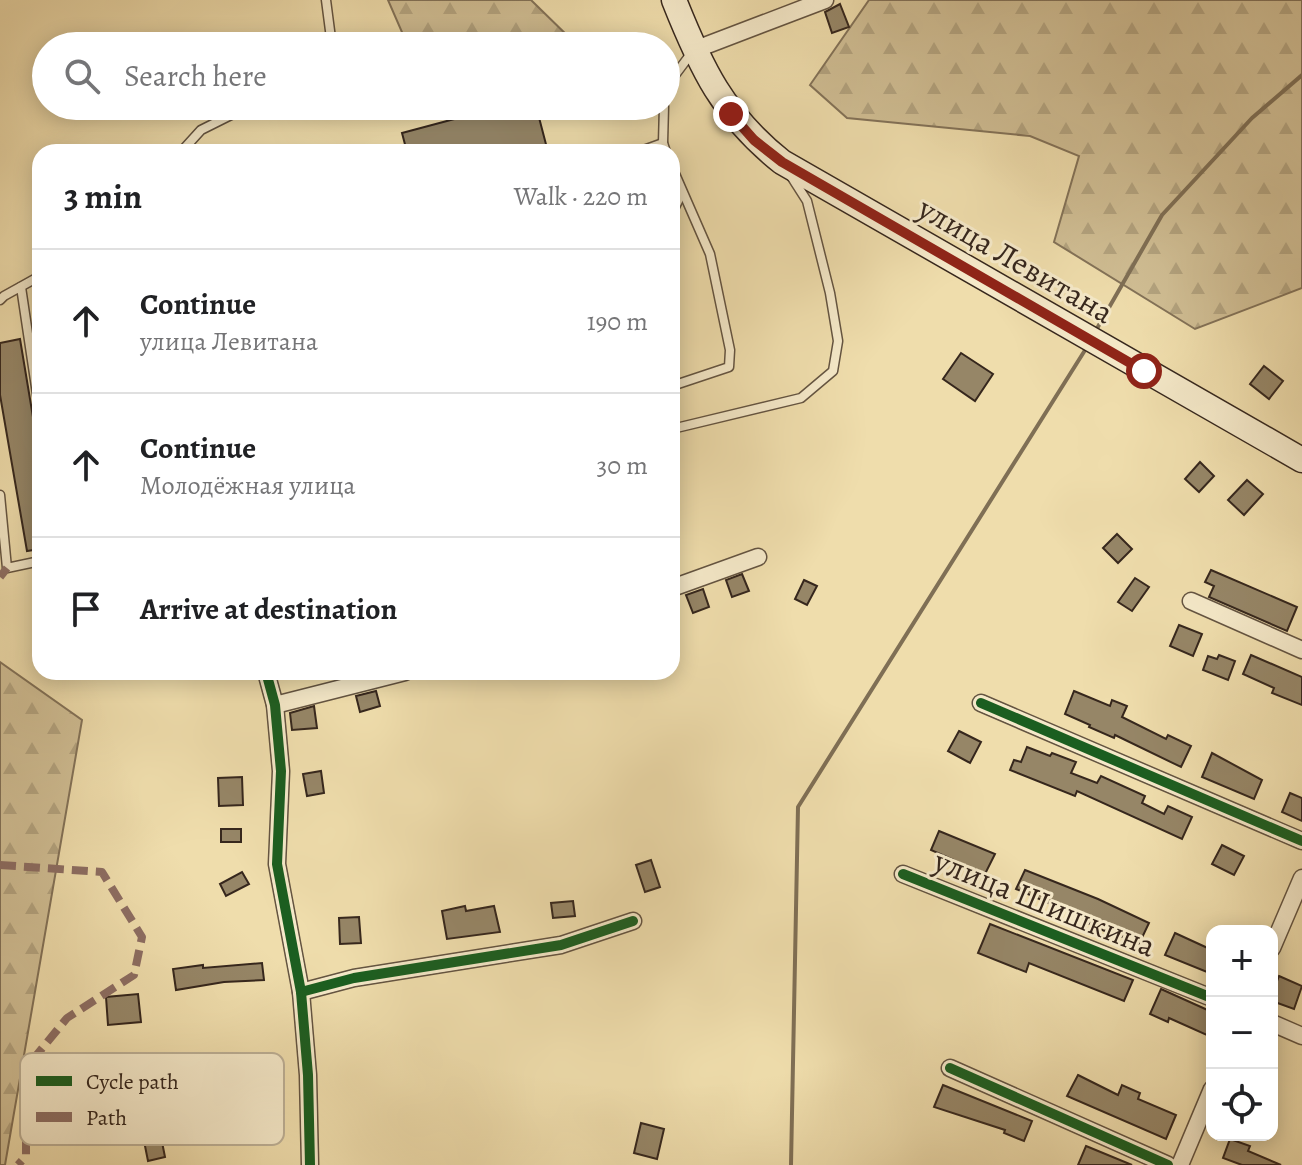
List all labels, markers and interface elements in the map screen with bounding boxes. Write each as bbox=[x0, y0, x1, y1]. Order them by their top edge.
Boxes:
search box bbox=[32, 32, 680, 120]
icon: search bbox=[60, 54, 104, 98]
text: Search here bbox=[124, 56, 267, 96]
route end bbox=[713, 96, 749, 132]
text: 3 min bbox=[64, 173, 142, 220]
text: Walk · 220 m bbox=[514, 179, 648, 214]
street label: улица Левитана bbox=[909, 186, 1122, 334]
text: Continue bbox=[140, 284, 256, 324]
icon: ahead bbox=[64, 299, 108, 343]
text: 190 m bbox=[587, 304, 648, 339]
text: улица Левитана bbox=[140, 324, 318, 359]
route start bbox=[1126, 353, 1162, 389]
text: Continue bbox=[140, 428, 256, 468]
icon: ahead bbox=[64, 443, 108, 487]
text: 30 m bbox=[597, 448, 648, 483]
text: Молодёжная улица bbox=[140, 468, 356, 503]
icon: arrive bbox=[64, 587, 108, 631]
text: Arrive at destination bbox=[140, 589, 397, 629]
street label: улица Шишкина bbox=[927, 838, 1163, 968]
map controls bbox=[1206, 925, 1278, 1141]
button: + bbox=[1206, 925, 1278, 997]
button: − bbox=[1206, 997, 1278, 1069]
legend bbox=[20, 1053, 284, 1145]
text: Cycle path bbox=[86, 1067, 179, 1097]
button: locate bbox=[1206, 1069, 1278, 1141]
text: Path bbox=[86, 1103, 127, 1133]

